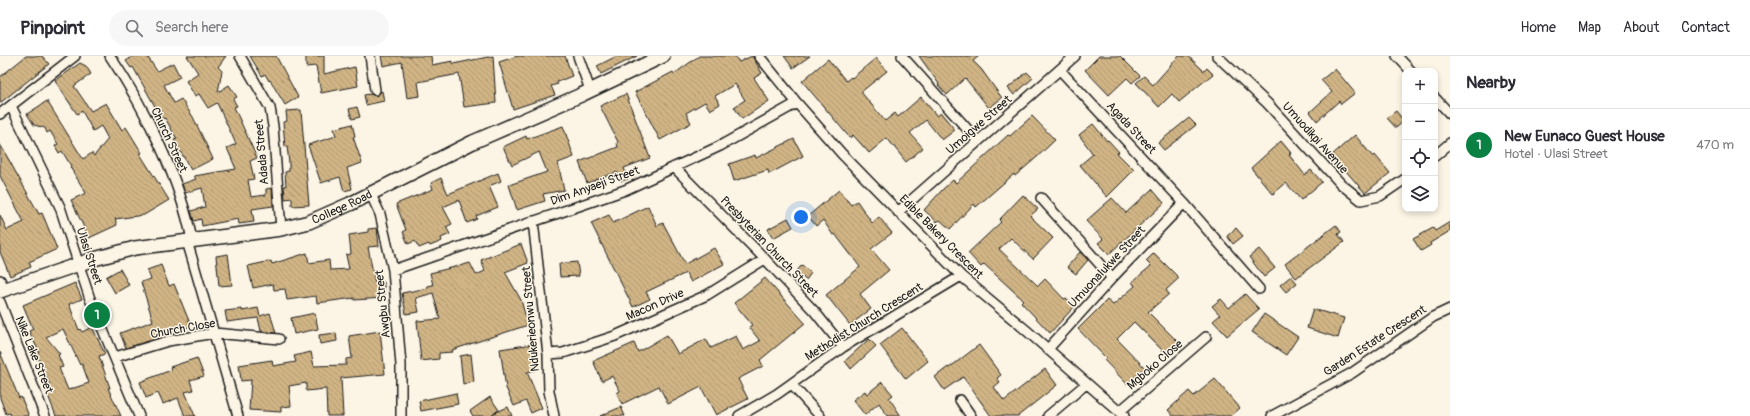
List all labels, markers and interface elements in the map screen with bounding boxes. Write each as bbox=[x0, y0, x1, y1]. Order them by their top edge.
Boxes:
search box bbox=[109, 10, 389, 46]
text: Pinpoint bbox=[20, 16, 85, 40]
icon: search bbox=[123, 17, 145, 39]
text: Search here bbox=[155, 18, 228, 37]
text: Home bbox=[1521, 19, 1556, 36]
text: Map bbox=[1578, 19, 1601, 36]
text: About bbox=[1623, 19, 1659, 36]
text: Contact bbox=[1681, 19, 1730, 36]
map controls bbox=[1402, 68, 1438, 212]
button: + bbox=[1402, 68, 1438, 104]
text: Nearby bbox=[1466, 72, 1515, 93]
street label: Umoigwe Street bbox=[943, 92, 1015, 158]
street label: Agada Street bbox=[1103, 99, 1159, 157]
street label: Umuodikpi Avenue bbox=[1279, 99, 1351, 177]
button: − bbox=[1402, 104, 1438, 140]
street label: Church Street bbox=[147, 105, 191, 175]
street label: Adada Street bbox=[252, 118, 272, 185]
text: New Eunaco Guest House bbox=[1504, 127, 1665, 146]
text: 1 bbox=[1476, 137, 1482, 153]
text: 470 m bbox=[1696, 137, 1734, 153]
button: locate bbox=[1402, 140, 1438, 176]
text: Hotel · Ulasi Street bbox=[1504, 146, 1608, 162]
street label: Dim Anyaeji Street bbox=[548, 163, 642, 209]
button: layers bbox=[1402, 176, 1438, 212]
street label: College Road bbox=[309, 187, 375, 227]
street label: Edible Bakery Crescent bbox=[896, 192, 986, 282]
street label: Presbyterian Church Street bbox=[717, 193, 821, 301]
your location bbox=[791, 207, 811, 227]
street label: Umuonalukwe Street bbox=[1065, 223, 1149, 311]
street label: Ulasi Street bbox=[73, 226, 105, 287]
street label: Ndukerieonwu Street bbox=[519, 266, 543, 372]
street label: Awgbu Street bbox=[372, 269, 394, 339]
street label: Methodist Church Crescent bbox=[802, 280, 926, 364]
street label: Macon Drive bbox=[624, 286, 686, 324]
pin: 1 bbox=[84, 300, 110, 330]
street label: Garden Estate Crescent bbox=[1321, 302, 1429, 380]
street label: Nike Lake Street bbox=[12, 314, 56, 396]
street label: Church Close bbox=[149, 316, 217, 342]
street label: Mgboko Close bbox=[1124, 337, 1186, 393]

